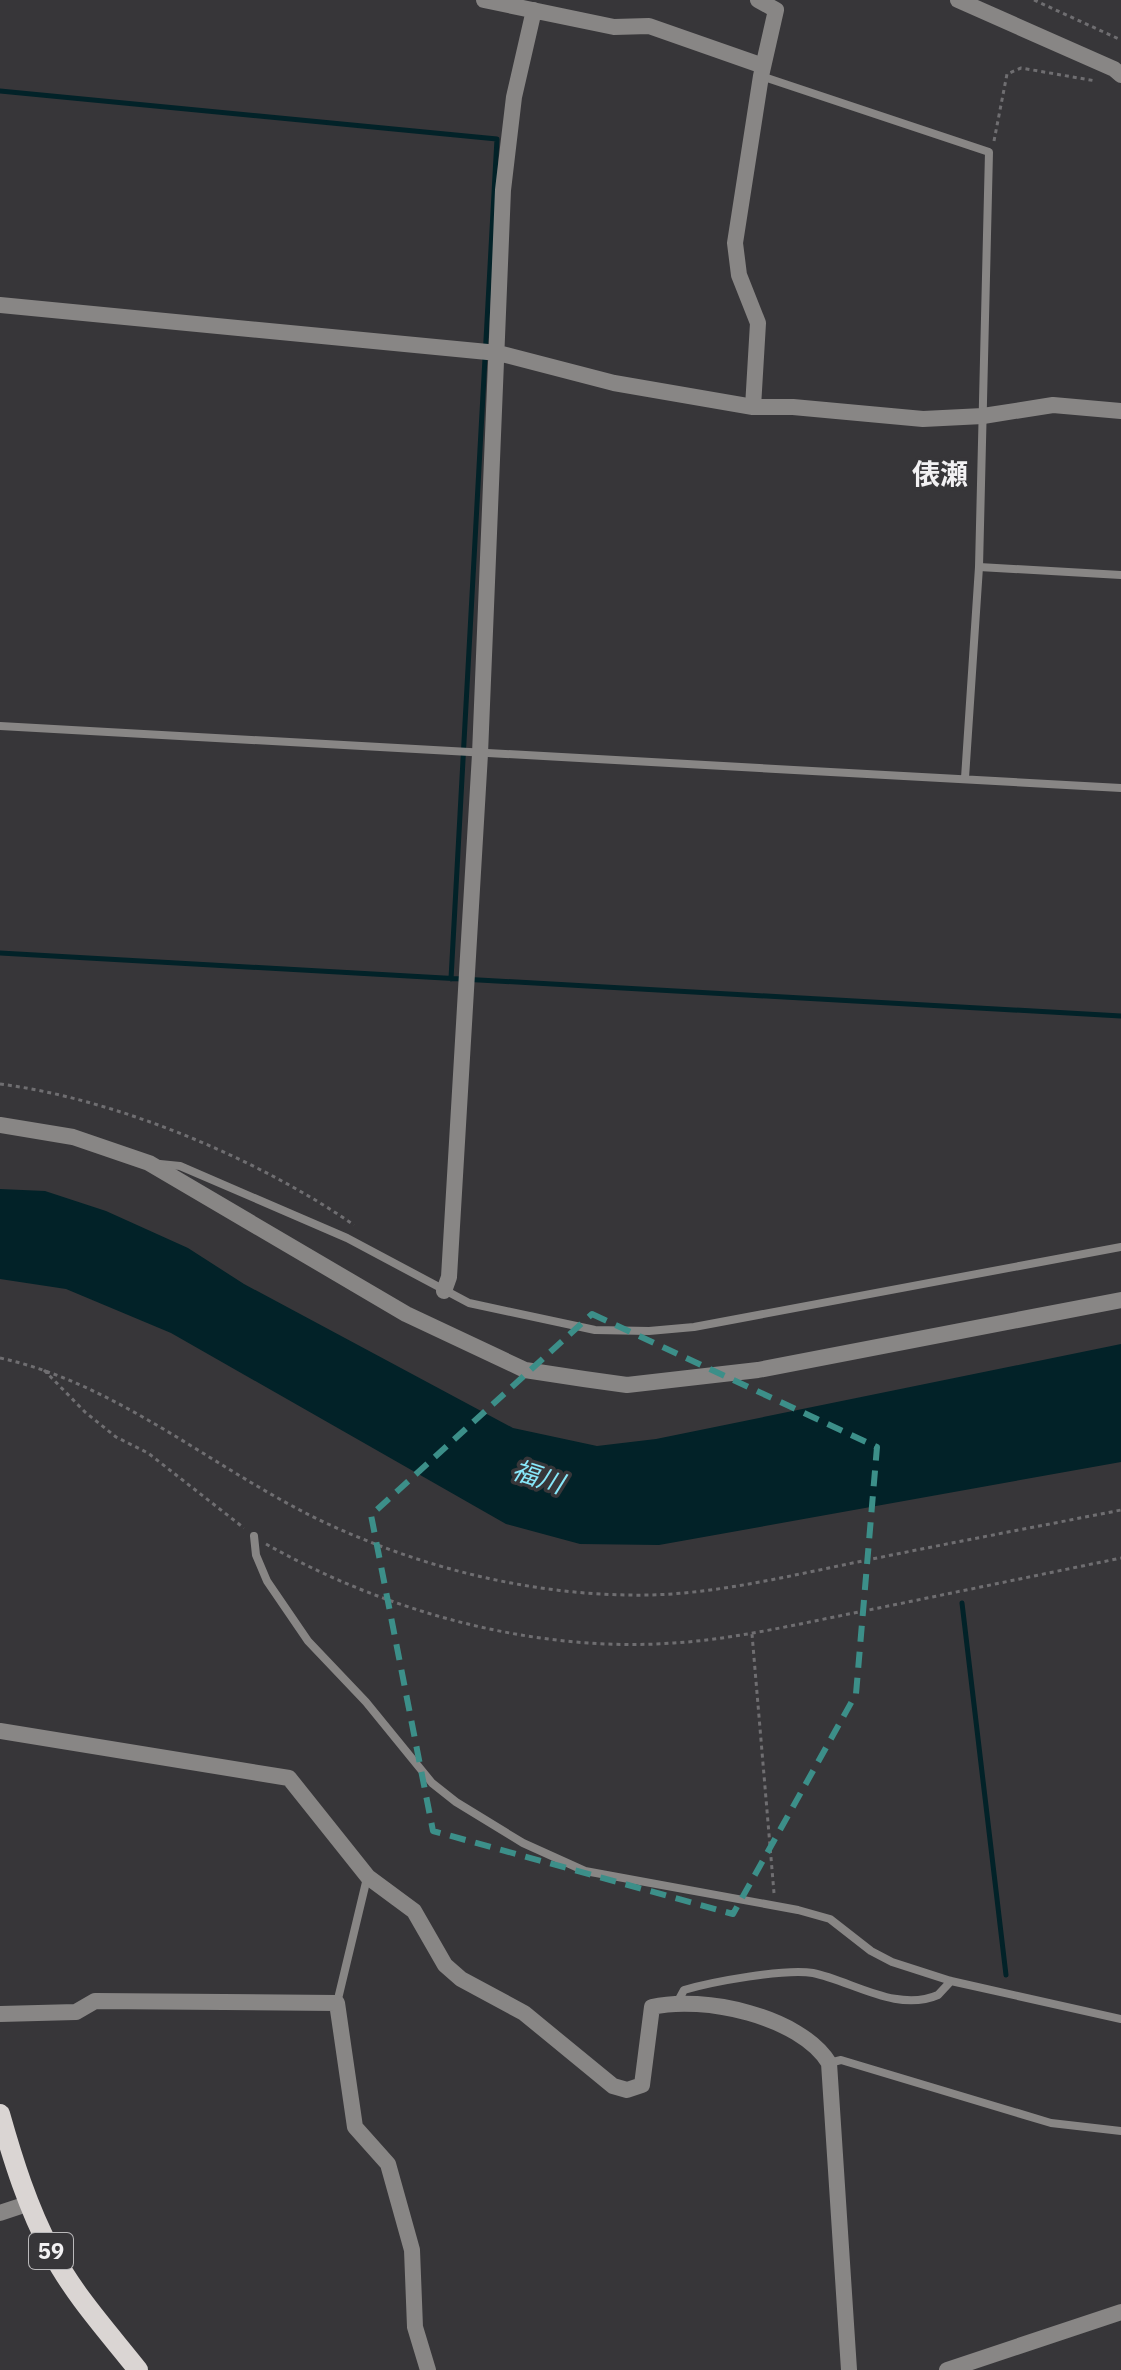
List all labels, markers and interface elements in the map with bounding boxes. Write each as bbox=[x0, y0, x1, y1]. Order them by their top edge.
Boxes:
district label: 俵瀬 bbox=[912, 455, 968, 492]
water label: 福川 bbox=[508, 1452, 571, 1501]
road number: 59 bbox=[29, 2233, 73, 2269]

